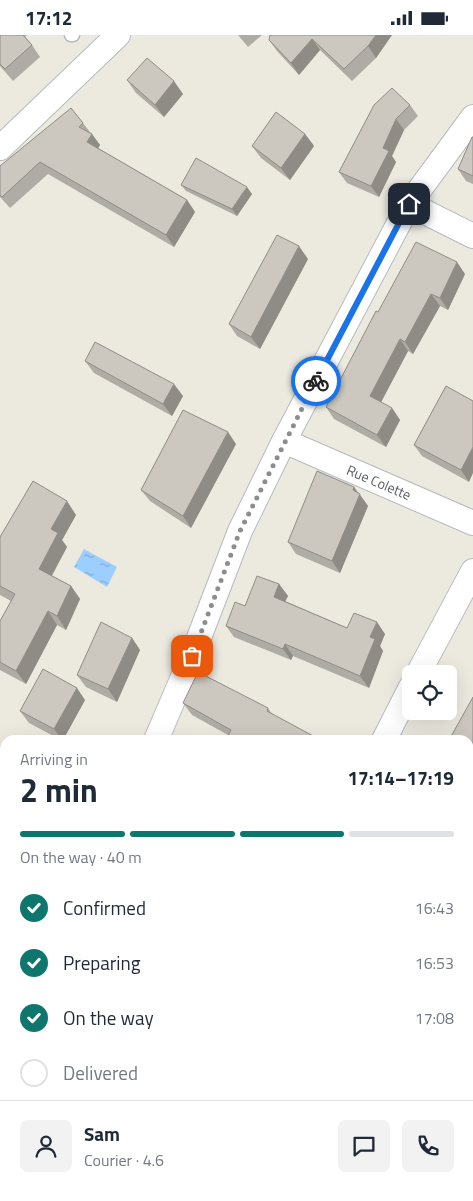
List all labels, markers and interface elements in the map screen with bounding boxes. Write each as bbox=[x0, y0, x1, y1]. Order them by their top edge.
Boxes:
text: 17:12 bbox=[25, 3, 72, 32]
pin bbox=[388, 183, 430, 225]
icon: home bbox=[395, 190, 423, 218]
courier bbox=[291, 356, 341, 406]
icon: bike bbox=[302, 367, 330, 395]
street label: Rue Colette bbox=[344, 459, 414, 505]
pin bbox=[171, 635, 213, 677]
icon: bag bbox=[178, 642, 206, 670]
map controls bbox=[402, 665, 457, 720]
button: locate bbox=[402, 665, 457, 720]
text: Arriving in bbox=[20, 747, 88, 771]
text: 17:14–17:19 bbox=[347, 763, 454, 792]
text: 2 min bbox=[20, 766, 98, 814]
text: On the way · 40 m bbox=[20, 845, 142, 869]
text: Confirmed bbox=[63, 893, 146, 922]
icon: check bbox=[20, 894, 48, 922]
text: 16:43 bbox=[415, 896, 454, 920]
text: Preparing bbox=[63, 948, 140, 977]
icon: check bbox=[20, 949, 48, 977]
text: 16:53 bbox=[415, 951, 454, 975]
text: On the way bbox=[63, 1003, 154, 1032]
icon: check bbox=[20, 1004, 48, 1032]
text: 17:08 bbox=[415, 1006, 454, 1030]
text: Delivered bbox=[63, 1058, 138, 1087]
text: Sam bbox=[84, 1119, 120, 1148]
button: person bbox=[20, 1120, 72, 1172]
button: chat bbox=[338, 1120, 390, 1172]
button: phone bbox=[402, 1120, 454, 1172]
text: Courier · 4.6 bbox=[84, 1148, 164, 1172]

